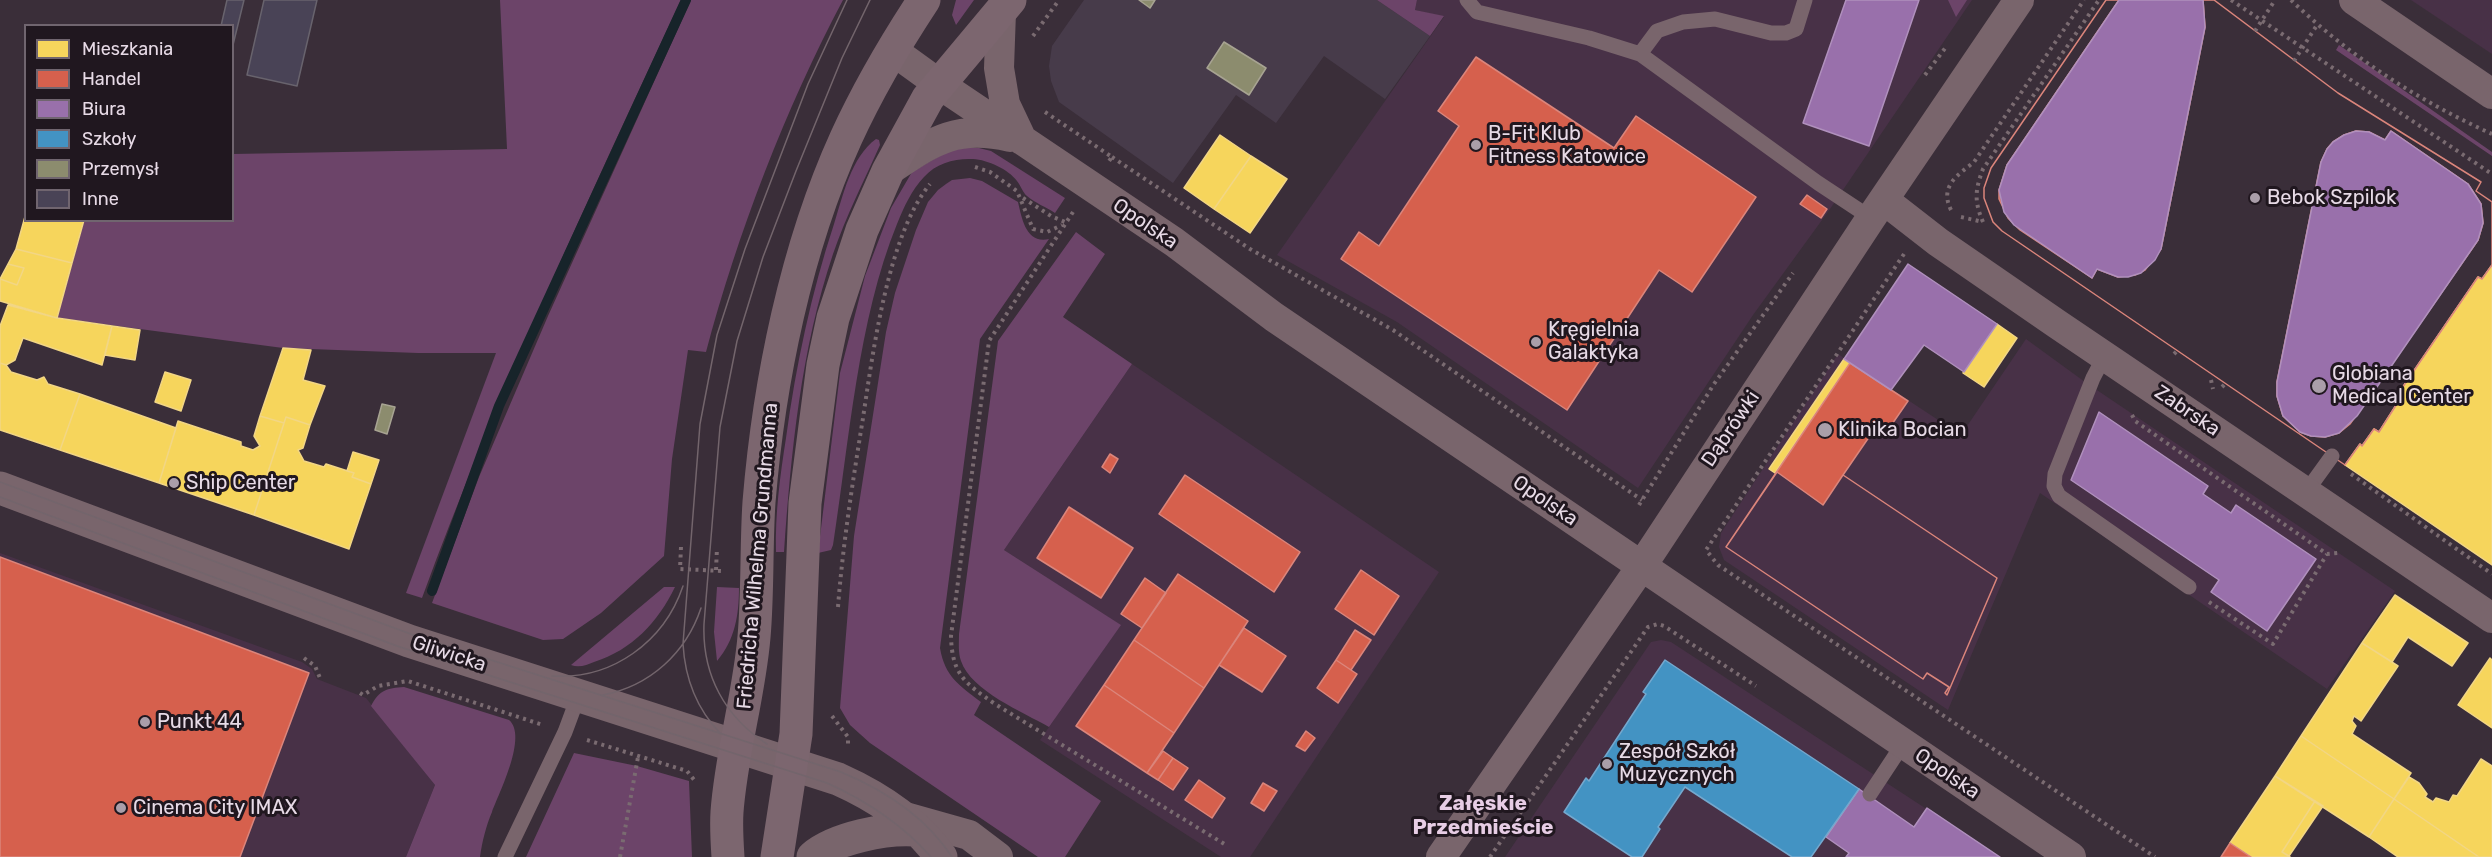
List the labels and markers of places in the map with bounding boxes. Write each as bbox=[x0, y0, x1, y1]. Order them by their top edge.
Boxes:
place label: B-Fit Klub Fitness Katowice bbox=[1488, 122, 1646, 169]
marker: B-Fit Klub Fitness Katowice bbox=[1469, 138, 1483, 152]
place label: Bebok Szpilok bbox=[2267, 186, 2396, 210]
marker: Bebok Szpilok bbox=[2248, 191, 2262, 205]
place label: Kręgielnia Galaktyka bbox=[1548, 318, 1639, 365]
marker: Kręgielnia Galaktyka bbox=[1529, 335, 1543, 349]
place label: Globiana Medical Center bbox=[2332, 362, 2471, 409]
marker: Globiana Medical Center bbox=[2310, 377, 2328, 395]
place label: Klinika Bocian bbox=[1838, 418, 1967, 442]
marker: Klinika Bocian bbox=[1816, 421, 1834, 439]
place label: Ship Center bbox=[186, 471, 295, 495]
marker: Ship Center bbox=[167, 476, 181, 490]
place label: Punkt 44 bbox=[157, 710, 242, 734]
marker: Punkt 44 bbox=[138, 715, 152, 729]
place label: Zespół Szkół Muzycznych bbox=[1619, 740, 1735, 787]
marker: Zespół Szkół Muzycznych bbox=[1600, 757, 1614, 771]
place label: Cinema City IMAX bbox=[133, 796, 298, 820]
marker: Cinema City IMAX bbox=[114, 801, 128, 815]

